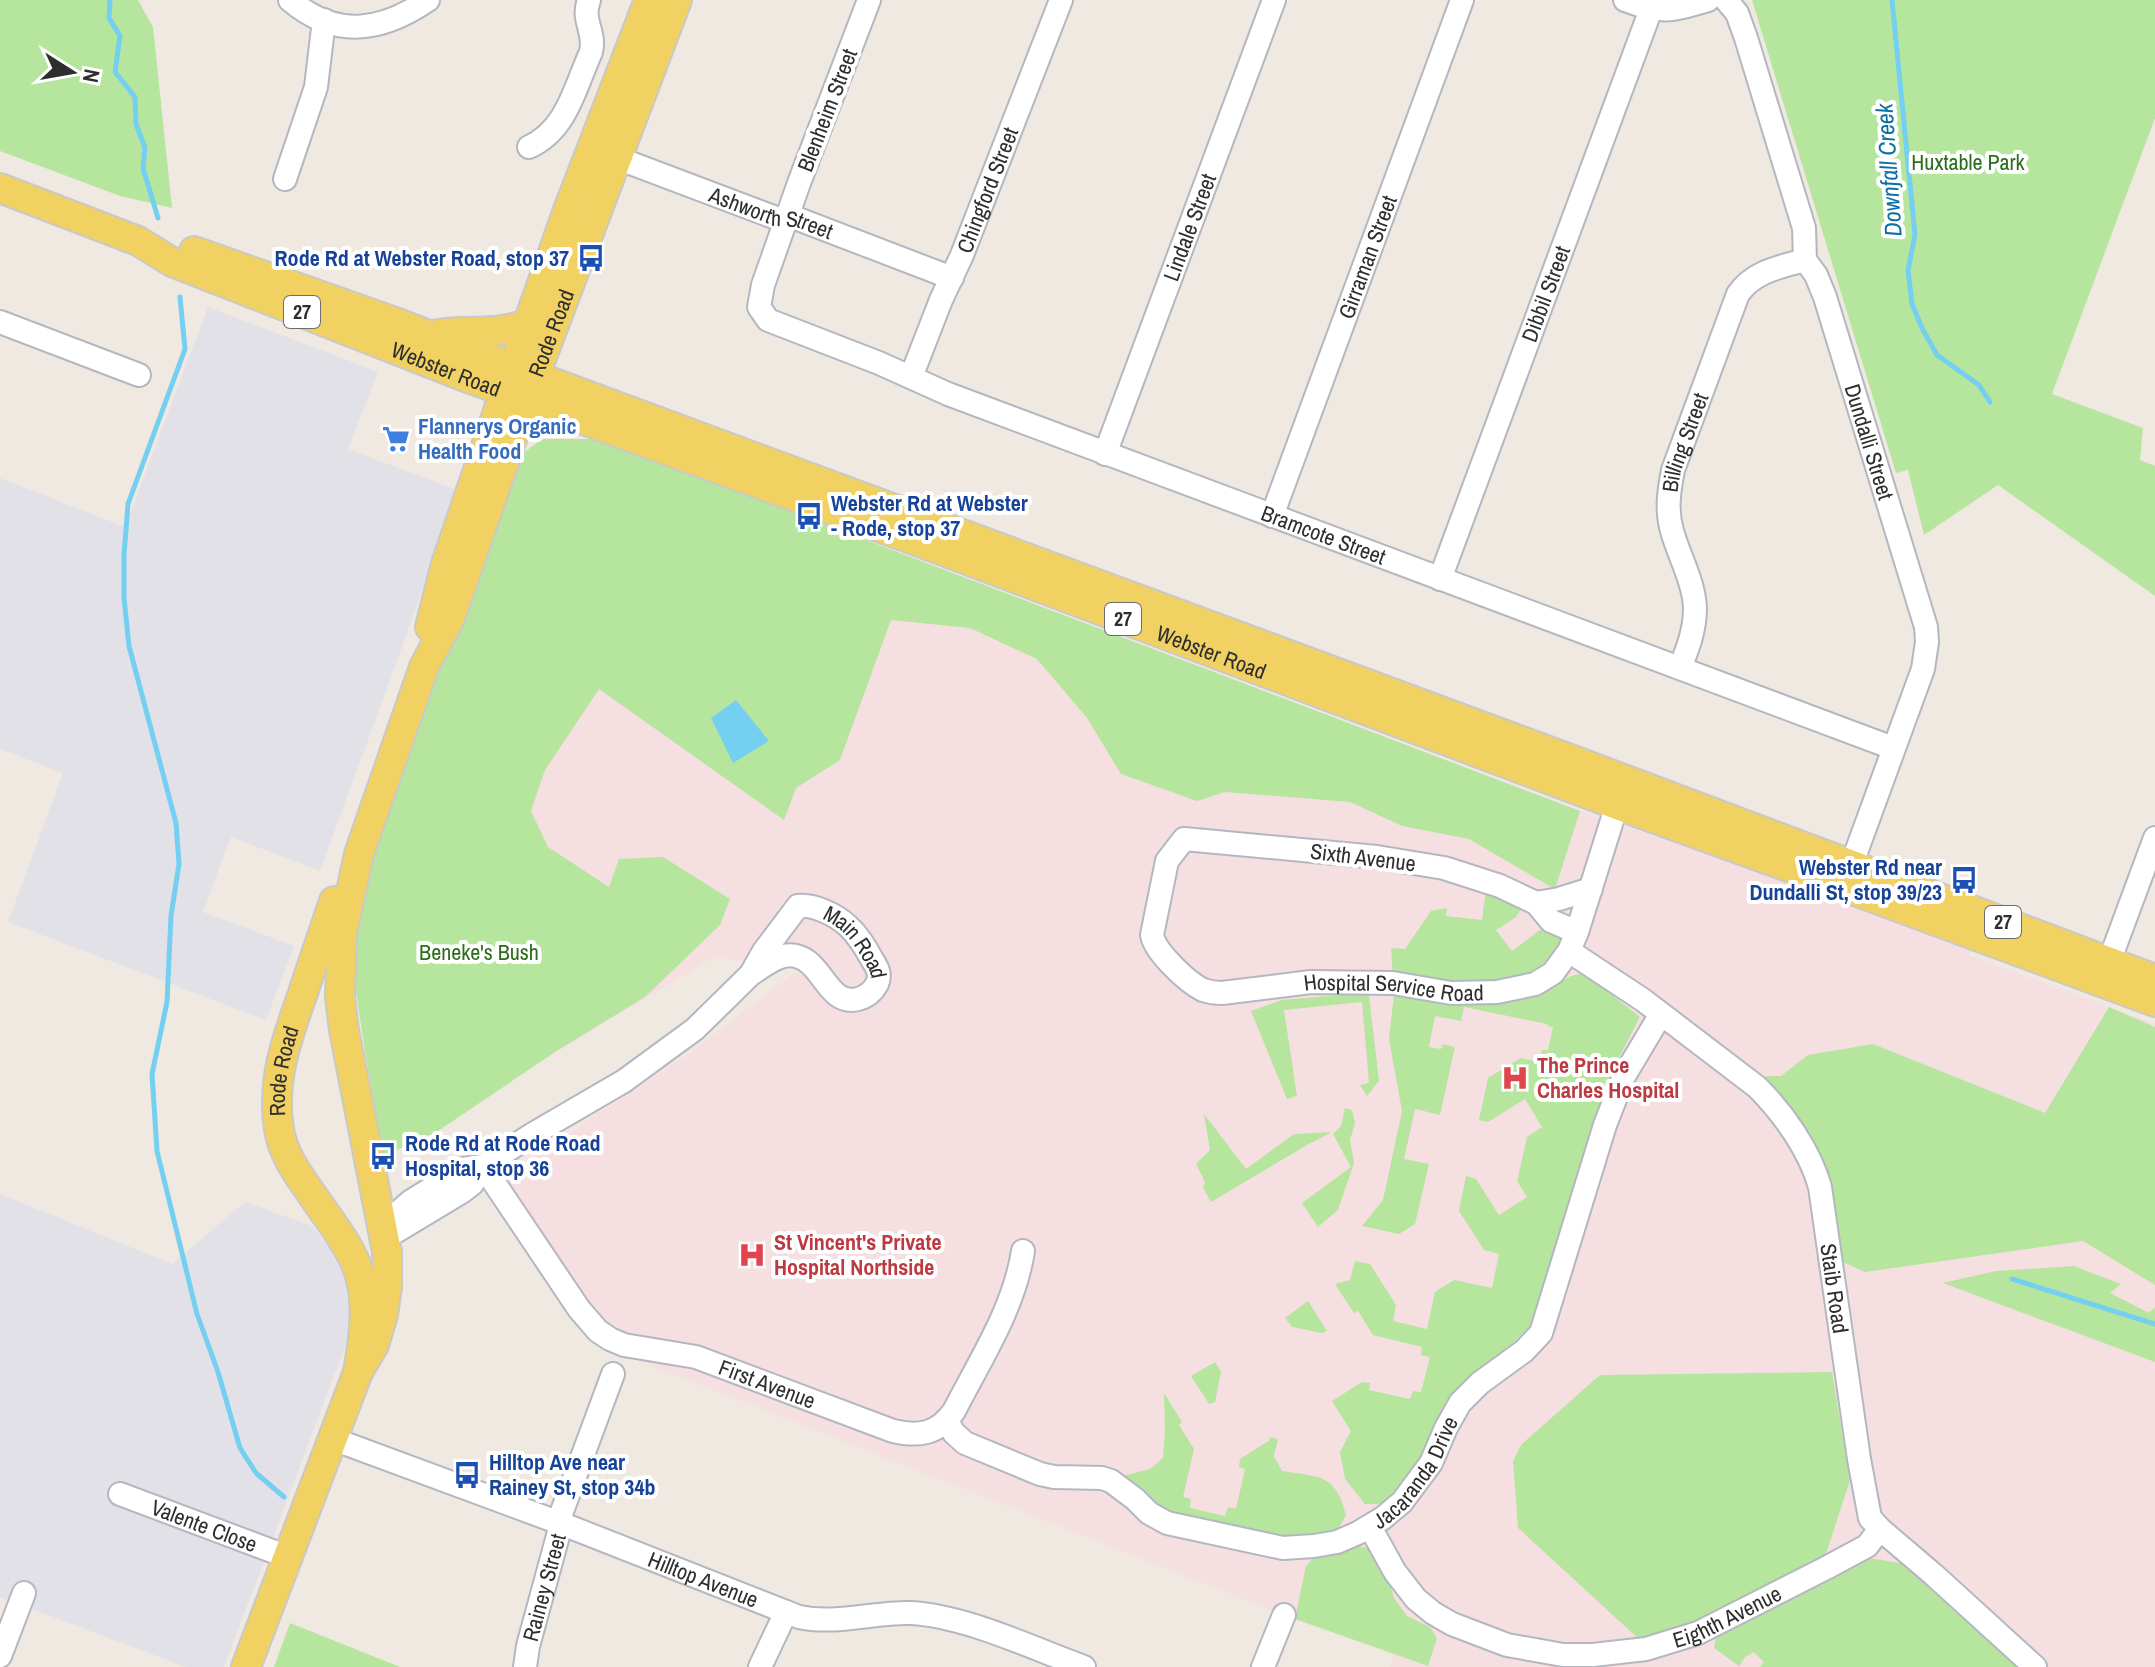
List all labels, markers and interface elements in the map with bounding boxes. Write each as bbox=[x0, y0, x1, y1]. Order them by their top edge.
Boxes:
north arrow bbox=[32, 32, 112, 112]
street label: Blenheim Street bbox=[790, 44, 864, 176]
text: N bbox=[76, 67, 108, 85]
water label: Downfall Creek bbox=[1867, 101, 1909, 238]
street label: Chingford Street bbox=[949, 123, 1025, 257]
park label: Huxtable Park bbox=[1911, 147, 2026, 177]
street label: Lindale Street bbox=[1156, 169, 1223, 285]
street label: Ashworth Street bbox=[704, 179, 837, 246]
street label: Girraman Street bbox=[1331, 191, 1404, 323]
street label: Dibbil Street bbox=[1514, 242, 1577, 346]
place label: Rode Rd at Webster Road, stop 37 bbox=[275, 243, 569, 273]
bus stop icon: Rode Rd at Webster Road, stop 37 bbox=[576, 243, 606, 273]
street label: Rode Road bbox=[521, 285, 581, 381]
road number: 27 bbox=[284, 296, 320, 328]
street label: Webster Road bbox=[387, 334, 505, 404]
street label: Dundalli Street bbox=[1837, 380, 1901, 503]
street label: Billing Street bbox=[1655, 389, 1715, 494]
place label: Flannerys Organic Health Food bbox=[418, 411, 576, 466]
supermarket icon: Flannerys Organic Health Food bbox=[381, 424, 411, 454]
place label: Webster Rd at Webster - Rode, stop 37 bbox=[831, 488, 1028, 543]
street label: Bramcote Street bbox=[1257, 498, 1390, 572]
bus stop icon: Webster Rd at Webster - Rode, stop 37 bbox=[794, 501, 824, 531]
road number: 27 bbox=[1105, 603, 1141, 635]
street label: Webster Road bbox=[1152, 618, 1271, 686]
street label: Sixth Avenue bbox=[1309, 836, 1417, 878]
place label: Webster Rd near Dundalli St, stop 39/23 bbox=[1749, 852, 1942, 907]
bus stop icon: Webster Rd near Dundalli St, stop 39/23 bbox=[1949, 865, 1979, 895]
street label: Main Road bbox=[818, 898, 894, 981]
road number: 27 bbox=[1985, 906, 2021, 938]
park label: Beneke's Bush bbox=[419, 937, 539, 967]
street label: Hospital Service Road bbox=[1302, 966, 1484, 1008]
street label: Rode Road bbox=[262, 1022, 306, 1117]
place label: The Prince Charles Hospital bbox=[1537, 1050, 1679, 1105]
hospital icon: The Prince Charles Hospital bbox=[1500, 1063, 1530, 1093]
place label: Rode Rd at Rode Road Hospital, stop 36 bbox=[405, 1128, 600, 1183]
bus stop icon: Rode Rd at Rode Road Hospital, stop 36 bbox=[368, 1141, 398, 1171]
place label: St Vincent's Private Hospital Northside bbox=[774, 1227, 941, 1282]
hospital icon: St Vincent's Private Hospital Northside bbox=[737, 1240, 767, 1270]
street label: Staib Road bbox=[1813, 1242, 1856, 1335]
street label: First Avenue bbox=[715, 1352, 820, 1416]
street label: Jacaranda Drive bbox=[1367, 1411, 1465, 1536]
place label: Hilltop Ave near Rainey St, stop 34b bbox=[489, 1447, 655, 1502]
bus stop icon: Hilltop Ave near Rainey St, stop 34b bbox=[452, 1460, 482, 1490]
street label: Valente Close bbox=[147, 1492, 262, 1559]
street label: Rainey Street bbox=[515, 1530, 573, 1645]
street label: Hilltop Avenue bbox=[644, 1544, 763, 1615]
street label: Eighth Avenue bbox=[1669, 1578, 1786, 1655]

